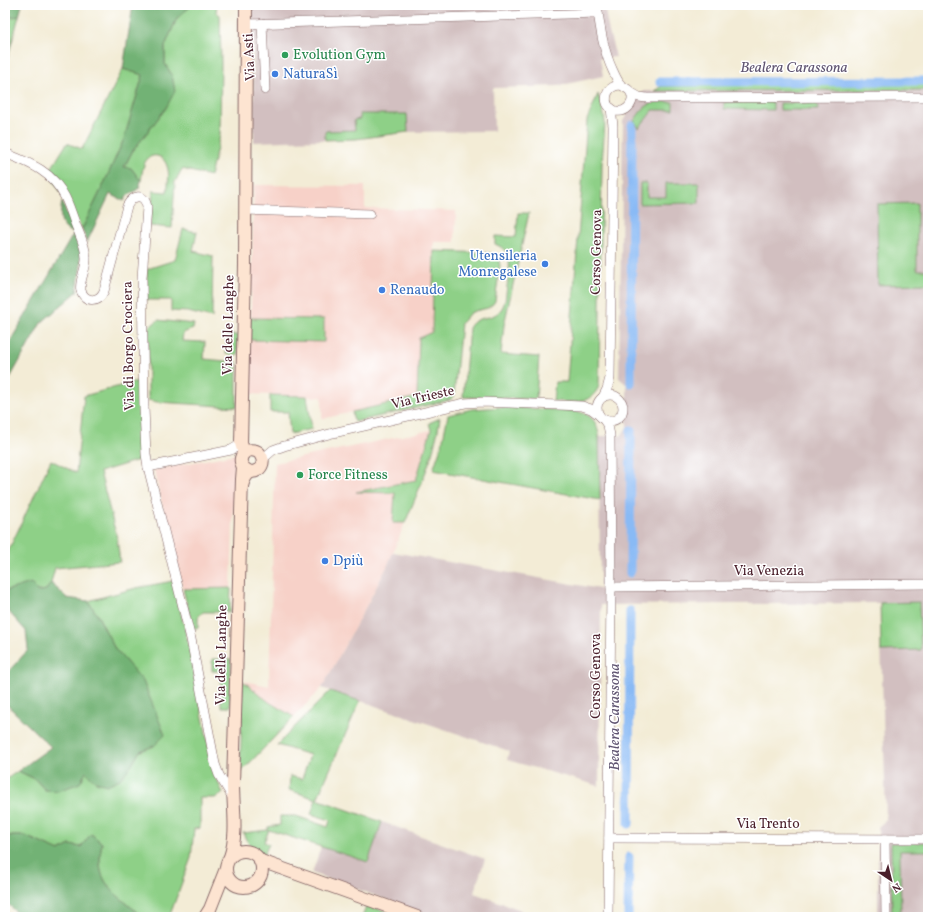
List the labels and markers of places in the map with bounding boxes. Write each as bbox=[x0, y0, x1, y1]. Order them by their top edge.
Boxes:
place label: Evolution Gym bbox=[293, 46, 386, 65]
marker: Evolution Gym bbox=[280, 50, 290, 60]
place label: NaturaSì bbox=[283, 65, 338, 84]
marker: NaturaSì bbox=[270, 69, 280, 79]
place label: Utensileria Monregalese bbox=[458, 247, 537, 282]
marker: Utensileria Monregalese bbox=[540, 259, 550, 269]
place label: Renaudo bbox=[390, 281, 445, 300]
marker: Renaudo bbox=[377, 285, 387, 295]
place label: Force Fitness bbox=[308, 466, 388, 485]
marker: Force Fitness bbox=[295, 470, 305, 480]
place label: Dpiù bbox=[333, 552, 363, 571]
marker: Dpiù bbox=[320, 556, 330, 566]

